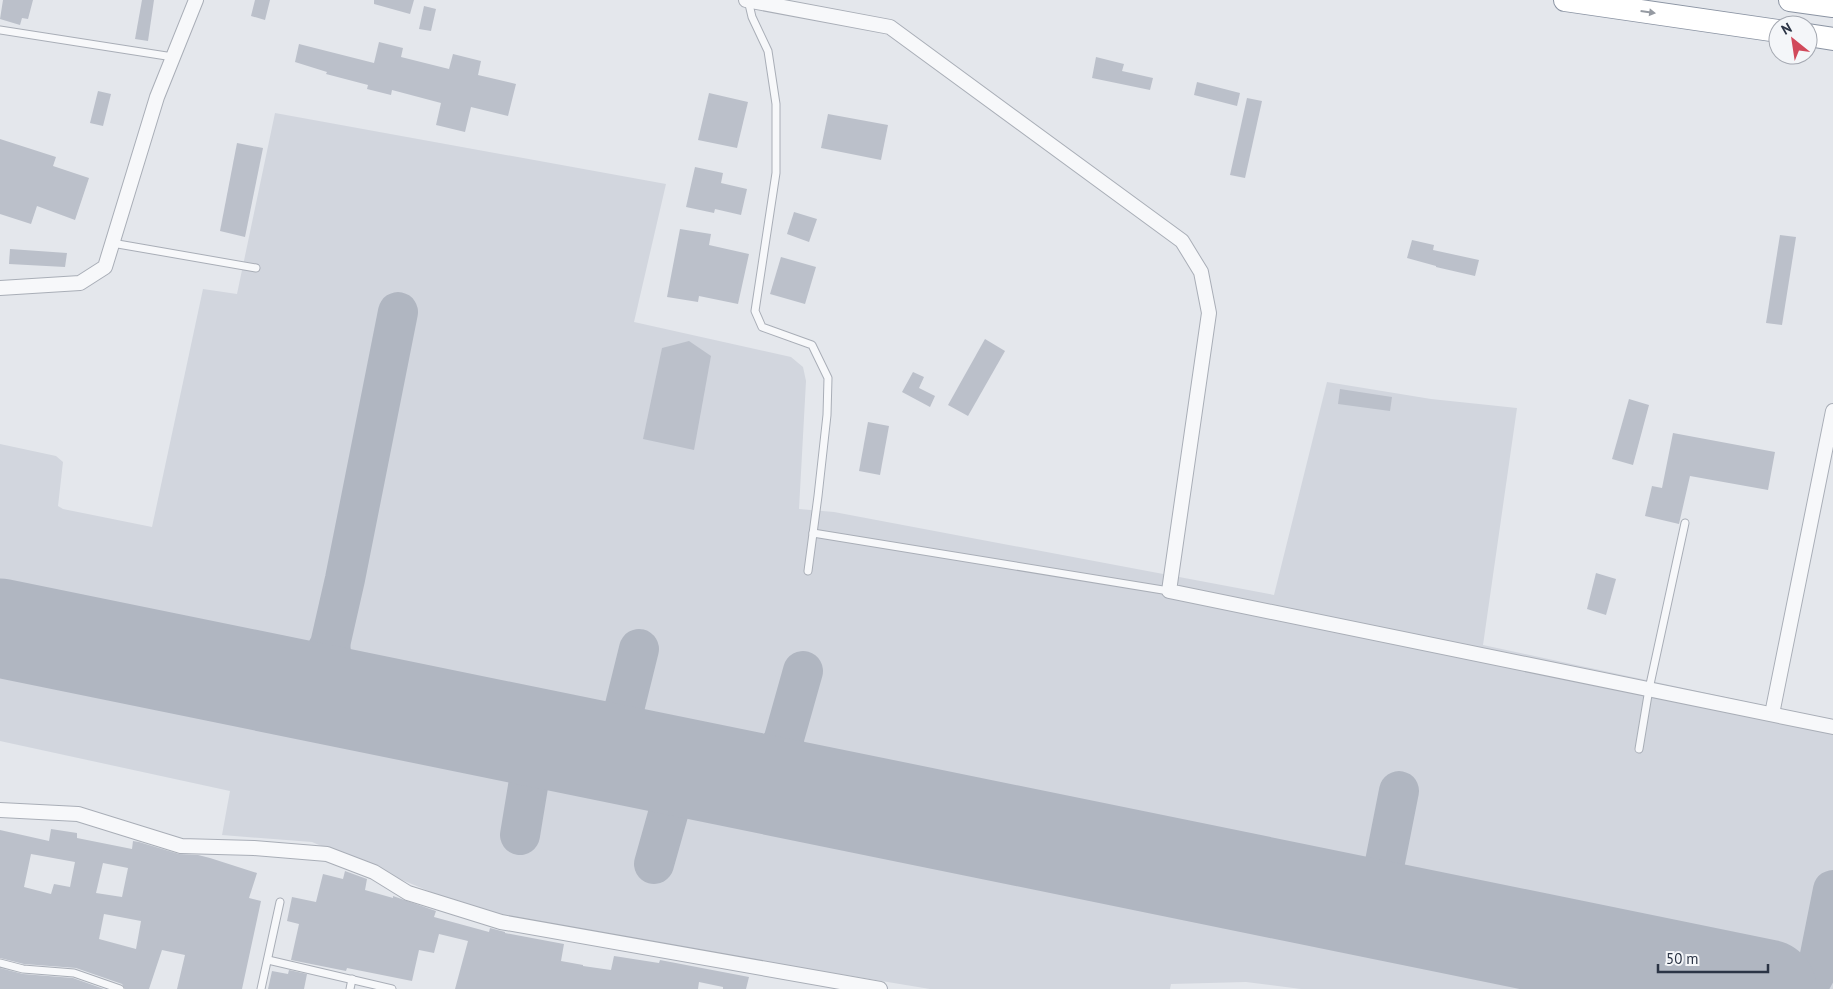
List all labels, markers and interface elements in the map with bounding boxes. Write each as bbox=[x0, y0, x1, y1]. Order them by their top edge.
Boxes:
one-way arrow bbox=[1641, 8, 1657, 16]
north arrow bbox=[1768, 15, 1818, 65]
text: N bbox=[1778, 19, 1795, 39]
scale bar bbox=[1658, 942, 1768, 974]
text: 50 m bbox=[1666, 949, 1699, 968]

